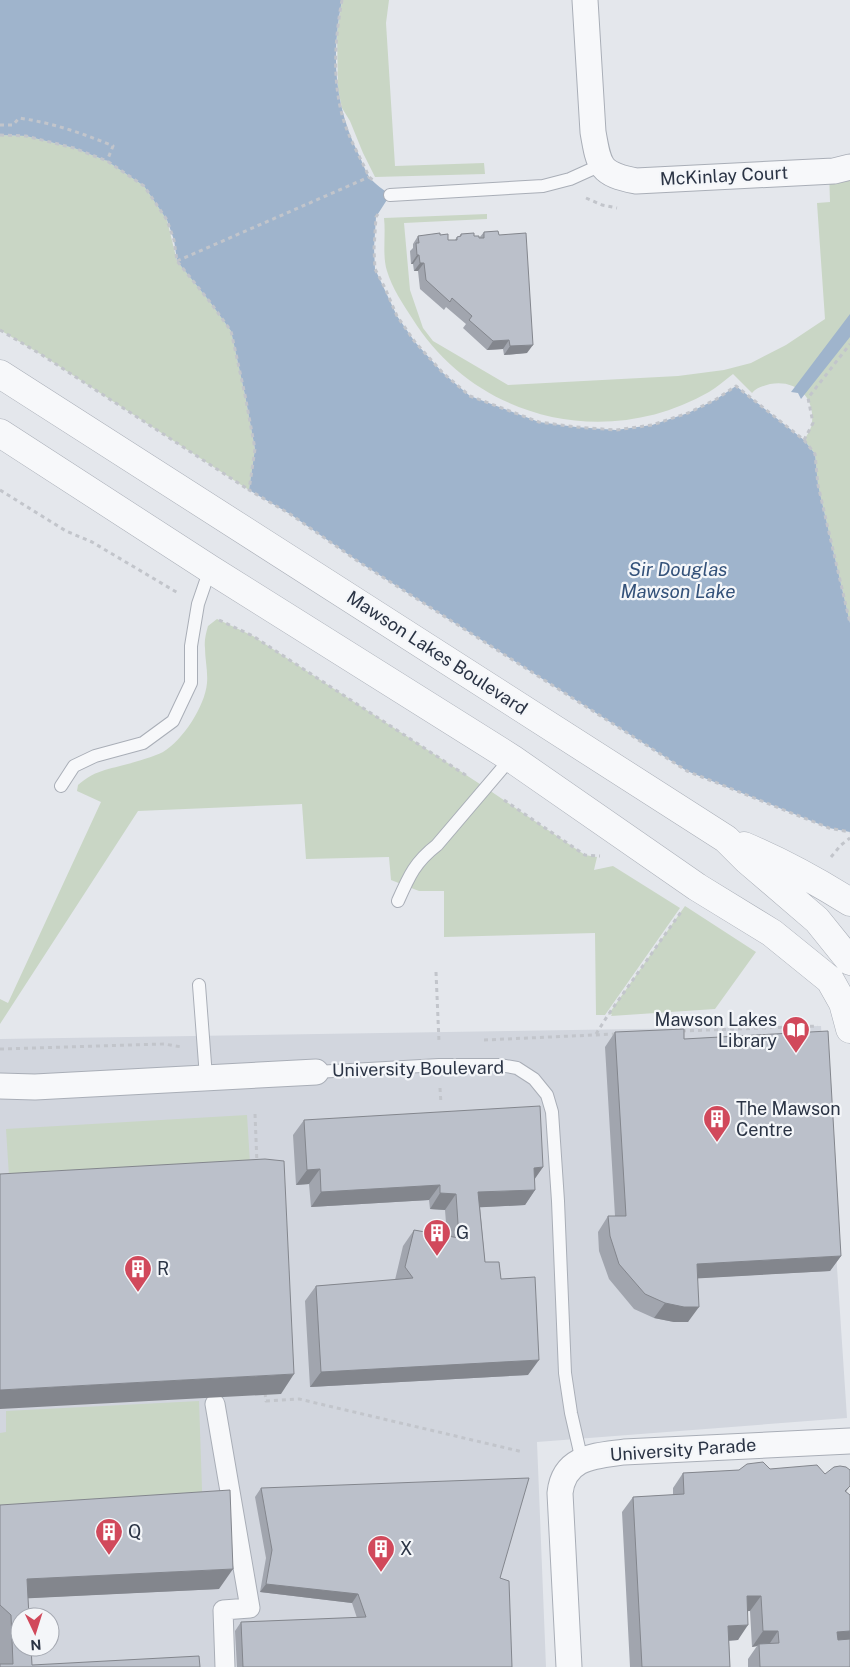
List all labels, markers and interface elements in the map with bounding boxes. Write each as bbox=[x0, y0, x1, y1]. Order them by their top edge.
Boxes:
street label: McKinlay Court bbox=[659, 162, 789, 189]
water label: Sir Douglas Mawson Lake bbox=[620, 558, 736, 602]
street label: Mawson Lakes Boulevard bbox=[343, 586, 531, 719]
place label: Mawson Lakes Library bbox=[655, 1009, 777, 1051]
library icon: Mawson Lakes Library bbox=[781, 1015, 811, 1054]
street label: University Boulevard bbox=[332, 1056, 504, 1081]
place label: The Mawson Centre bbox=[736, 1098, 841, 1140]
building icon: The Mawson Centre bbox=[702, 1104, 732, 1143]
building icon: G bbox=[422, 1218, 452, 1257]
place label: G bbox=[456, 1222, 469, 1243]
building icon: R bbox=[123, 1254, 153, 1293]
place label: R bbox=[157, 1258, 169, 1279]
street label: University Parade bbox=[609, 1434, 757, 1465]
building icon: Q bbox=[94, 1517, 124, 1556]
place label: Q bbox=[128, 1521, 141, 1542]
building icon: X bbox=[366, 1534, 396, 1573]
place label: X bbox=[400, 1538, 412, 1559]
north arrow bbox=[10, 1607, 60, 1657]
text: N bbox=[30, 1637, 42, 1653]

